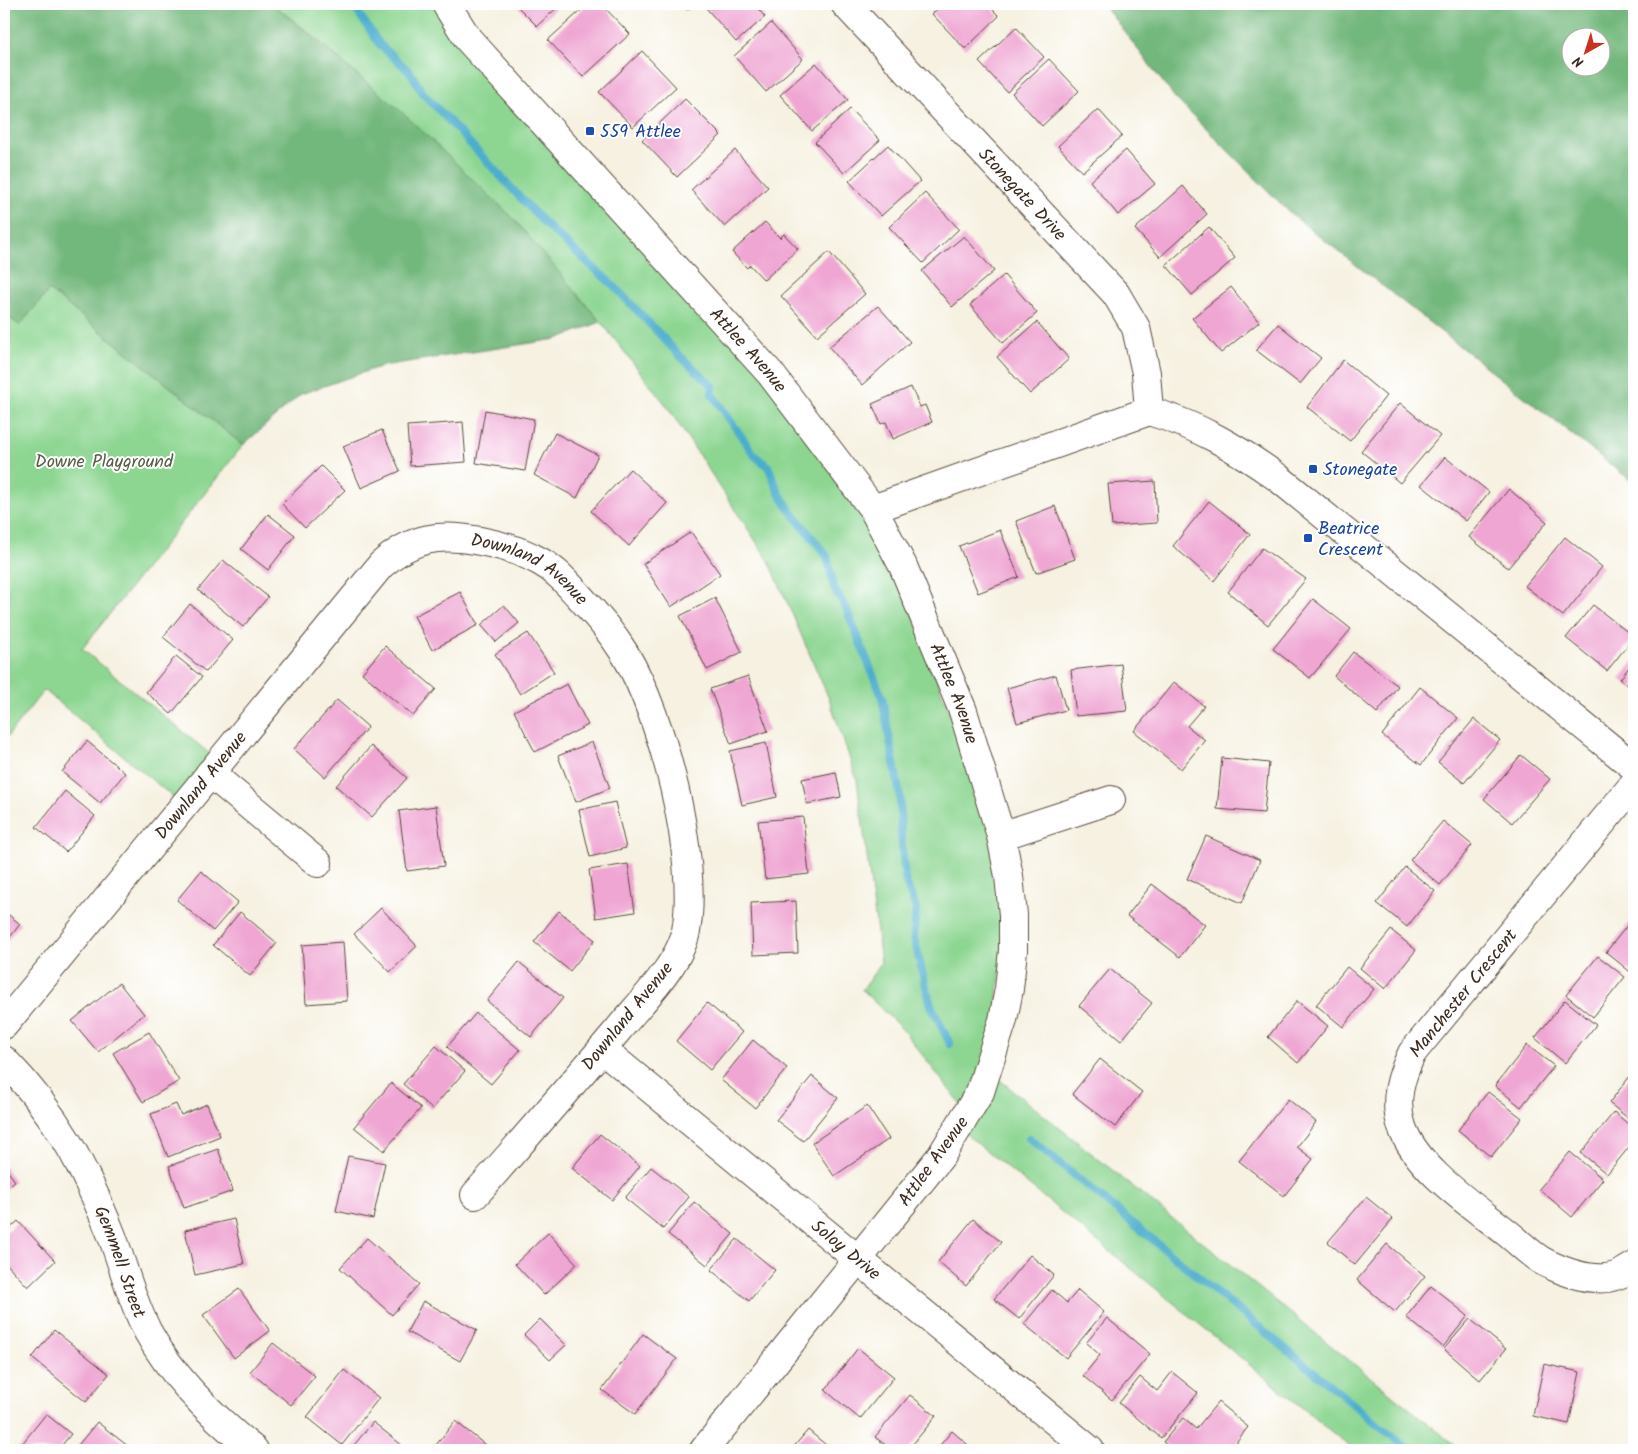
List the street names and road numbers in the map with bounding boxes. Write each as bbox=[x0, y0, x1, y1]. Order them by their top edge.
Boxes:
street label: Stonegate Drive bbox=[970, 141, 1073, 248]
street label: Attlee Avenue bbox=[701, 302, 793, 400]
street label: Downland Avenue bbox=[468, 527, 594, 613]
street label: Attlee Avenue bbox=[921, 639, 985, 748]
street label: Downland Avenue bbox=[148, 725, 255, 847]
street label: Manchester Crescent bbox=[1403, 922, 1526, 1065]
street label: Downland Avenue bbox=[575, 956, 681, 1078]
street label: Attlee Avenue bbox=[891, 1111, 977, 1213]
street label: Gemmell Street bbox=[85, 1201, 153, 1324]
street label: Soloy Drive bbox=[804, 1213, 887, 1289]

